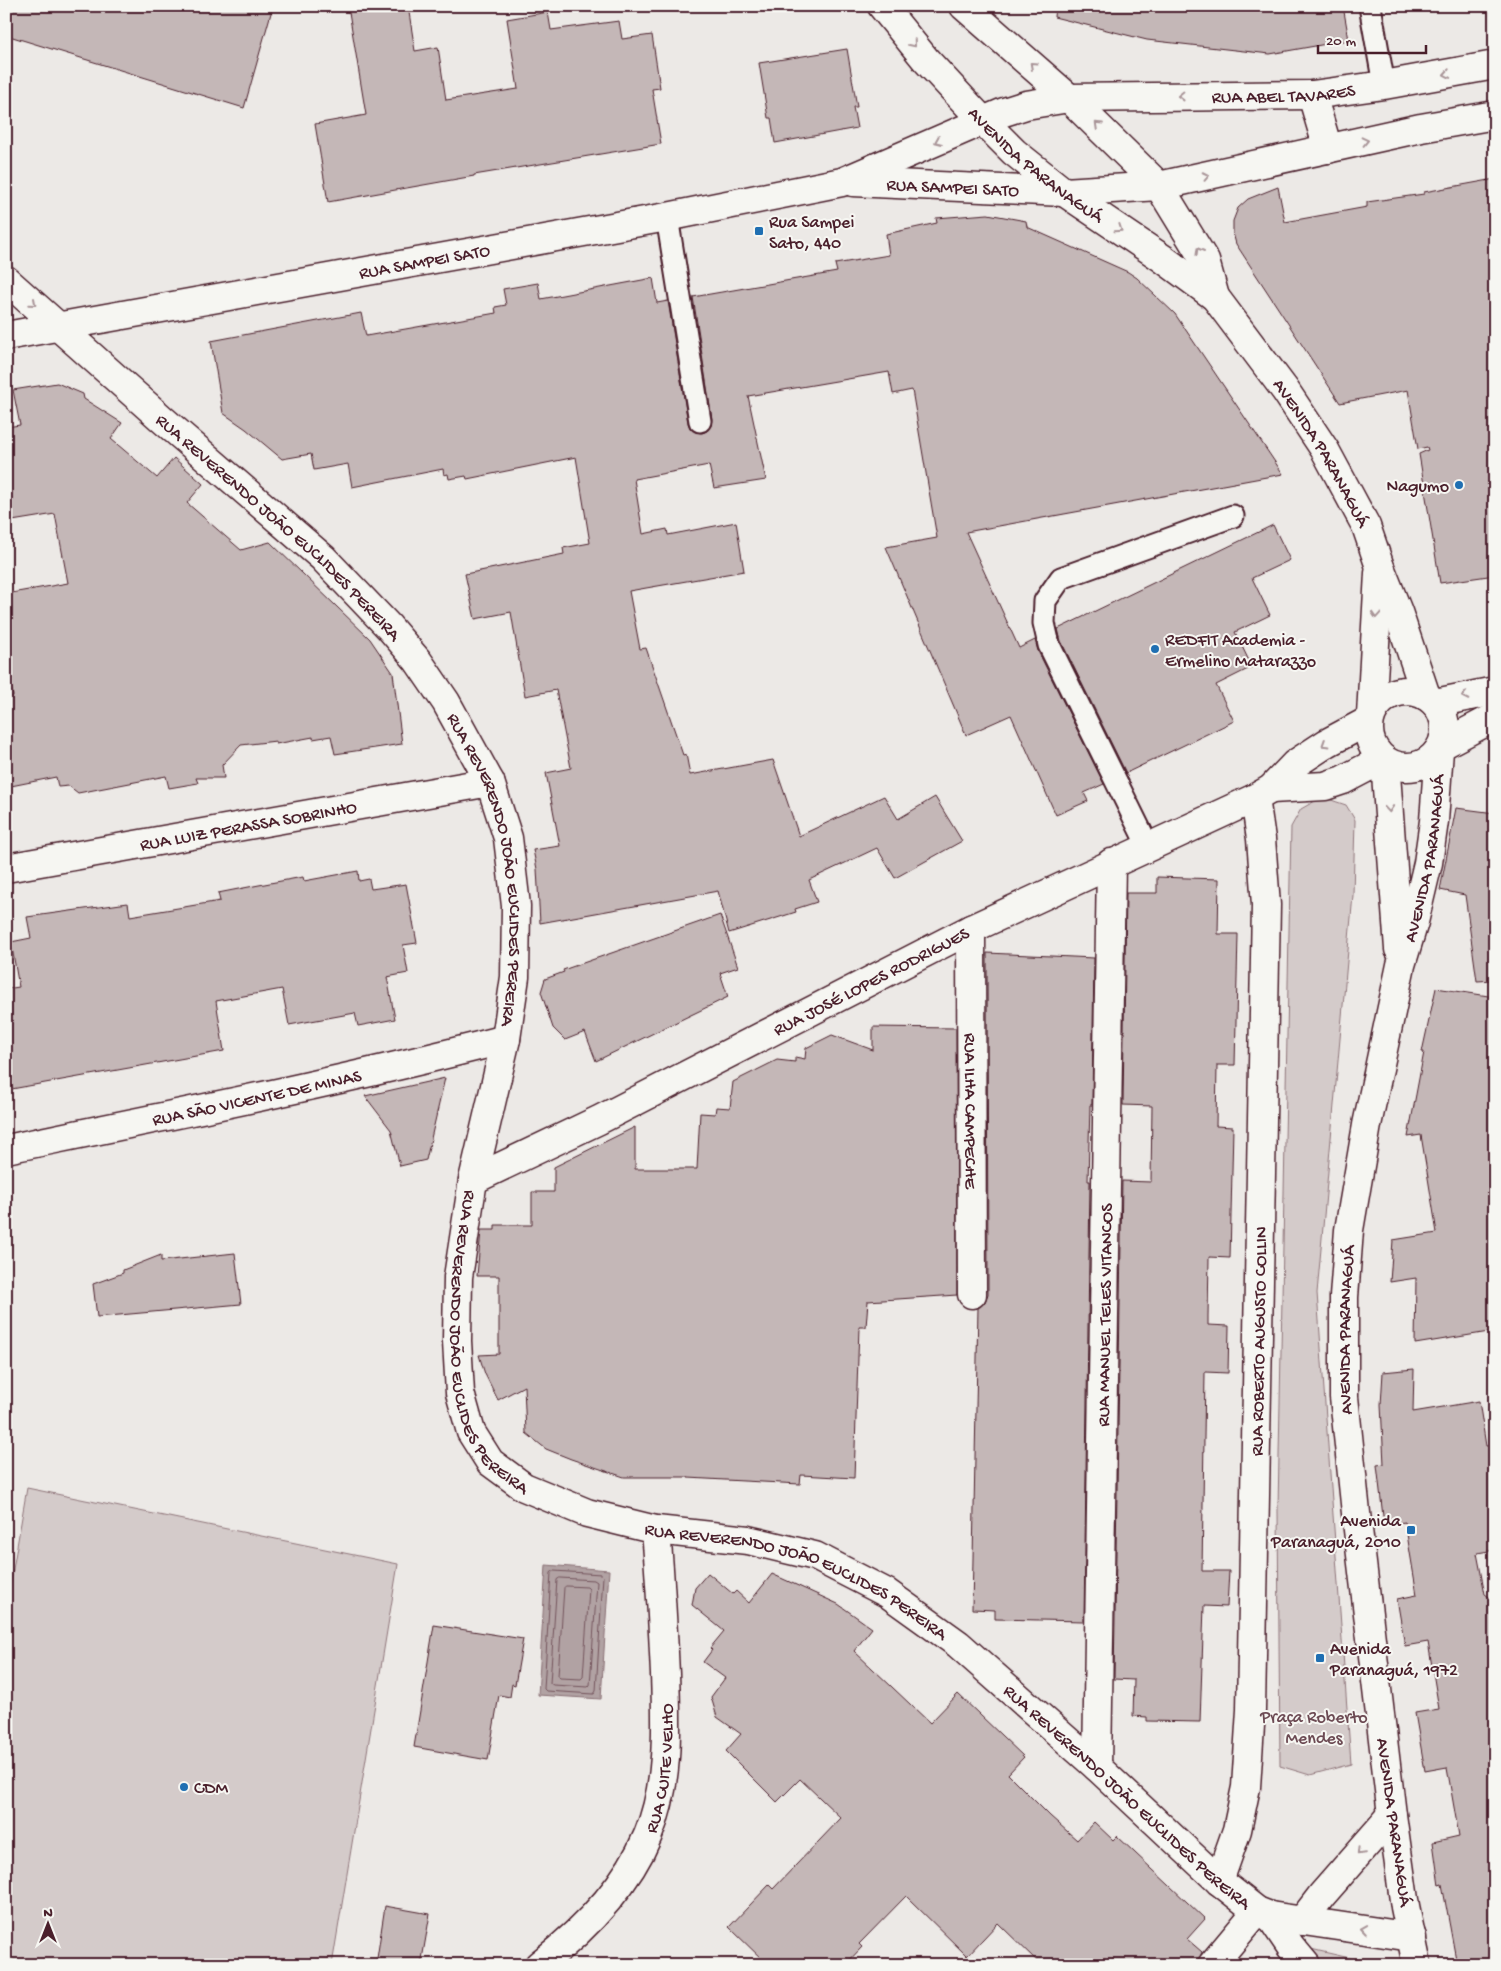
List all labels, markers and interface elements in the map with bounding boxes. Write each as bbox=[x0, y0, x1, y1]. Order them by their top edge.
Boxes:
scale bar bbox=[1318, 22, 1426, 54]
text: 20 m bbox=[1326, 33, 1356, 51]
one-way arrow bbox=[907, 38, 915, 47]
one-way arrow bbox=[1029, 62, 1038, 71]
one-way arrow bbox=[1442, 68, 1451, 78]
street label: RUA ABEL TAVARES bbox=[1211, 81, 1357, 109]
one-way arrow bbox=[1177, 91, 1184, 101]
street label: AVENIDA PARANAGUÁ bbox=[962, 104, 1108, 229]
one-way arrow bbox=[1095, 122, 1104, 131]
one-way arrow bbox=[934, 135, 943, 146]
one-way arrow bbox=[1361, 136, 1370, 147]
one-way arrow bbox=[1202, 171, 1211, 182]
street label: RUA SAMPEI SATO bbox=[886, 176, 1020, 203]
place label: Rua Sampei Sato, 440 bbox=[769, 213, 854, 255]
one-way arrow bbox=[1113, 222, 1122, 232]
marker: Rua Sampei Sato, 440 bbox=[753, 225, 765, 237]
street label: RUA SAMPEI SATO bbox=[358, 241, 492, 285]
one-way arrow bbox=[1195, 248, 1205, 257]
one-way arrow bbox=[27, 297, 36, 306]
street label: AVENIDA PARANAGUÁ bbox=[1267, 375, 1374, 533]
street label: RUA REVERENDO JOÃO EUCLIDES PEREIRA bbox=[150, 410, 405, 647]
place label: Nagumo bbox=[1386, 477, 1449, 498]
marker: Nagumo bbox=[1453, 479, 1465, 491]
one-way arrow bbox=[1371, 611, 1382, 619]
place label: REDFIT Academia - Ermelino Matarazzo bbox=[1165, 631, 1316, 673]
marker: REDFIT Academia - Ermelino Matarazzo bbox=[1149, 643, 1161, 655]
one-way arrow bbox=[1460, 690, 1469, 701]
street label: RUA REVERENDO JOÃO EUCLIDES PEREIRA bbox=[441, 710, 524, 1029]
one-way arrow bbox=[1322, 738, 1331, 748]
street label: AVENIDA PARANAGUÁ bbox=[1401, 772, 1450, 945]
street label: RUA LUIZ PERASSA SOBRINHO bbox=[139, 798, 359, 857]
one-way arrow bbox=[1383, 806, 1394, 814]
street label: RUA JOSÉ LOPES RODRIGUES bbox=[770, 923, 974, 1042]
street label: RUA ILHA CAMPECHE bbox=[958, 1033, 980, 1190]
street label: RUA SÃO VICENTE DE MINAS bbox=[151, 1066, 364, 1132]
street label: RUA REVERENDO JOÃO EUCLIDES PEREIRA bbox=[444, 1188, 533, 1501]
street label: RUA MANUEL TELES VITANCOS bbox=[1094, 1203, 1119, 1427]
street label: RUA ROBERTO AUGUSTO COLLIN bbox=[1248, 1226, 1273, 1456]
street label: AVENIDA PARANAGUÁ bbox=[1336, 1243, 1361, 1416]
place label: Avenida Paranaguá, 2010 bbox=[1270, 1512, 1402, 1554]
street label: RUA REVERENDO JOÃO EUCLIDES PEREIRA bbox=[642, 1520, 952, 1647]
marker: Avenida Paranaguá, 2010 bbox=[1405, 1524, 1417, 1536]
place label: Avenida Paranaguá, 1972 bbox=[1329, 1640, 1458, 1682]
marker: Avenida Paranaguá, 1972 bbox=[1314, 1652, 1326, 1664]
street label: RUA REVERENDO JOÃO EUCLIDES PEREIRA bbox=[998, 1681, 1255, 1916]
street label: RUA CUITE VELHO bbox=[642, 1703, 679, 1837]
park label: Praça Roberto Mendes bbox=[1259, 1708, 1368, 1750]
street label: AVENIDA PARANAGUÁ bbox=[1370, 1737, 1416, 1909]
place label: CDM bbox=[194, 1779, 228, 1800]
marker: CDM bbox=[178, 1781, 190, 1793]
one-way arrow bbox=[1357, 1846, 1366, 1855]
north arrow bbox=[22, 1898, 72, 1948]
text: N bbox=[43, 1905, 53, 1922]
one-way arrow bbox=[1360, 1925, 1368, 1935]

